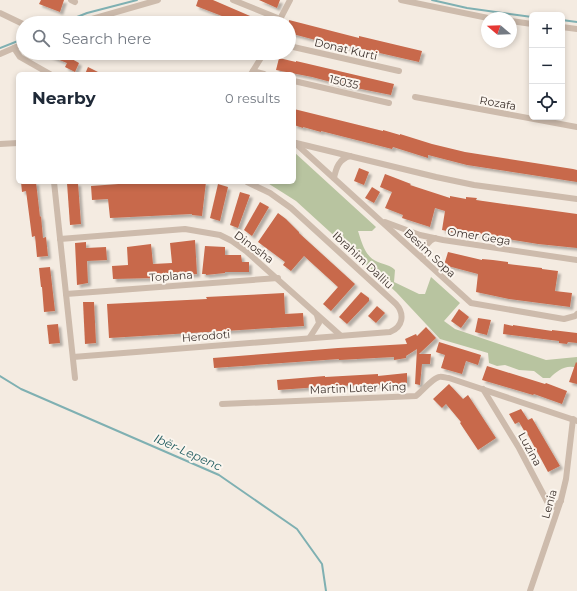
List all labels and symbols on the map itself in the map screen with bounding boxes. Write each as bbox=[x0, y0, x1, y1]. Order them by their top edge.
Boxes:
north arrow bbox=[481, 12, 517, 48]
street label: Donat Kurti bbox=[313, 35, 379, 63]
street label: 15035 bbox=[328, 72, 360, 92]
street label: Rozafa bbox=[479, 93, 517, 113]
street label: Omer Gega bbox=[446, 224, 512, 248]
street label: Besim Sopa bbox=[401, 226, 459, 280]
street label: Dinosha bbox=[232, 228, 276, 266]
street label: Ibrahim Dalliu bbox=[330, 228, 396, 292]
street label: Toplana bbox=[149, 268, 193, 284]
street label: Herodoti bbox=[181, 327, 231, 345]
street label: Martin Luter King bbox=[309, 379, 407, 397]
water label: Ibër-Lepenc bbox=[152, 430, 225, 474]
street label: Luzina bbox=[515, 430, 545, 468]
street label: Lenia bbox=[538, 488, 560, 520]

